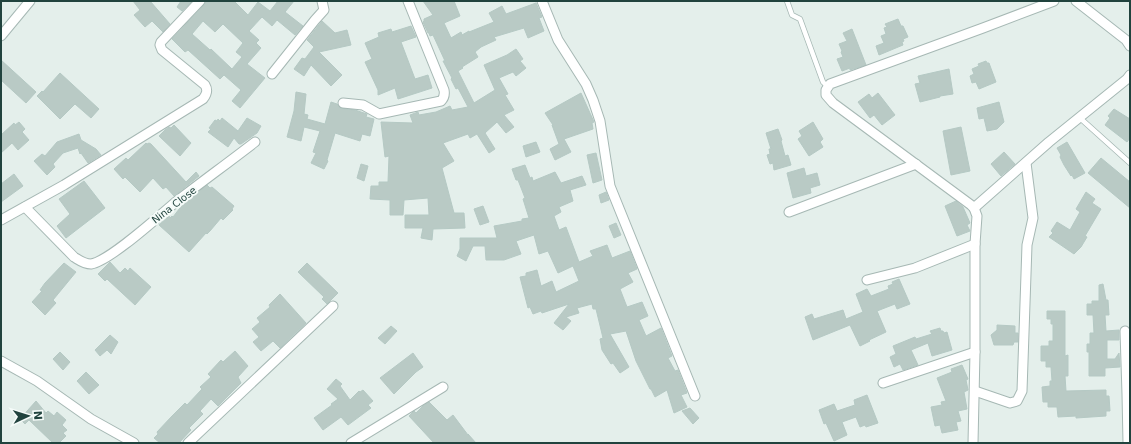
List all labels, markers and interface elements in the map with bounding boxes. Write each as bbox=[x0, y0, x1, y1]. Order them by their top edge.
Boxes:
street label: Nina Close bbox=[150, 184, 198, 226]
north arrow bbox=[8, 396, 48, 436]
text: N bbox=[31, 410, 44, 420]

